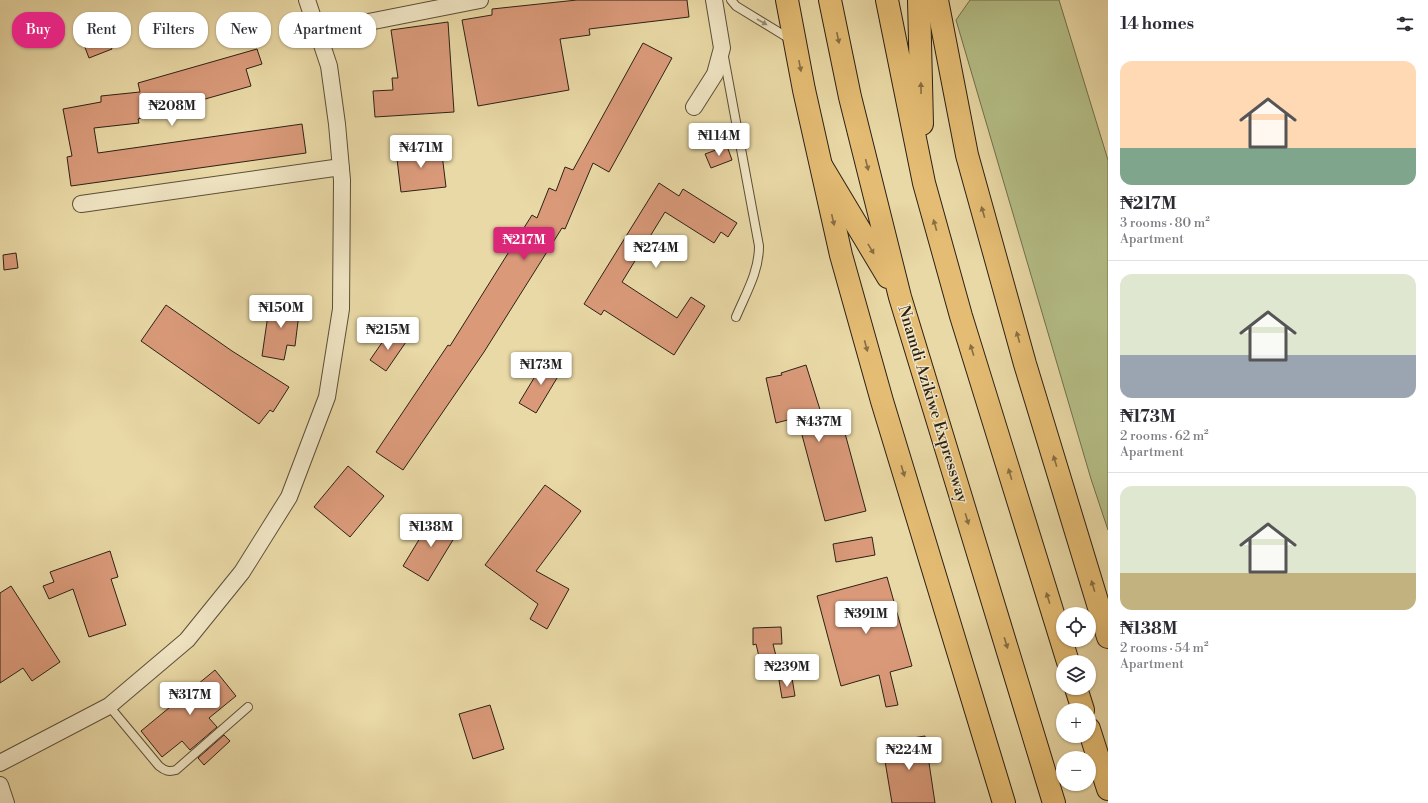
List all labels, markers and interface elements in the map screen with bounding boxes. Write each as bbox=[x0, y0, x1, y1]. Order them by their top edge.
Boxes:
chip: Buy bbox=[12, 12, 65, 48]
chip: Rent bbox=[73, 12, 131, 48]
chip: Filters bbox=[139, 12, 208, 48]
chip: New bbox=[216, 12, 271, 48]
chip: Apartment bbox=[279, 12, 376, 48]
text: 14 homes bbox=[1120, 13, 1194, 35]
icon: filters bbox=[1394, 13, 1416, 35]
one-way arrow bbox=[756, 18, 768, 25]
one-way arrow bbox=[835, 32, 841, 44]
one-way arrow bbox=[797, 60, 803, 72]
one-way arrow bbox=[918, 82, 925, 94]
icon: home bbox=[1232, 87, 1304, 159]
pin: ₦208M bbox=[144, 93, 200, 127]
text: ₦208M bbox=[148, 98, 196, 114]
pin: ₦114M bbox=[691, 123, 747, 157]
text: ₦114M bbox=[698, 128, 740, 144]
pin: ₦471M bbox=[393, 135, 449, 169]
text: ₦471M bbox=[399, 140, 443, 156]
one-way arrow bbox=[864, 159, 870, 171]
text: ₦217M bbox=[1120, 193, 1176, 215]
one-way arrow bbox=[980, 205, 986, 217]
one-way arrow bbox=[831, 214, 837, 226]
text: 3 rooms · 80 m² bbox=[1120, 215, 1210, 231]
one-way arrow bbox=[932, 218, 938, 231]
pin: ₦217M bbox=[496, 227, 552, 261]
text: Apartment bbox=[1120, 231, 1184, 247]
text: ₦217M bbox=[502, 232, 546, 248]
pin: ₦274M bbox=[628, 235, 684, 269]
text: ₦274M bbox=[633, 240, 679, 256]
one-way arrow bbox=[867, 243, 874, 254]
pin: ₦150M bbox=[253, 295, 309, 329]
text: ₦150M bbox=[258, 300, 304, 316]
icon: home bbox=[1232, 300, 1304, 372]
street label: Nnamdi Azikiwe Expressway bbox=[893, 303, 973, 505]
pin: ₦215M bbox=[360, 317, 416, 351]
text: ₦215M bbox=[366, 322, 410, 338]
one-way arrow bbox=[1015, 331, 1021, 343]
one-way arrow bbox=[863, 340, 869, 352]
one-way arrow bbox=[969, 343, 975, 355]
pin: ₦173M bbox=[513, 352, 569, 386]
text: ₦173M bbox=[520, 357, 562, 373]
text: ₦173M bbox=[1120, 406, 1176, 428]
pin: ₦437M bbox=[791, 409, 847, 443]
text: ₦437M bbox=[796, 414, 842, 430]
text: 2 rooms · 62 m² bbox=[1120, 428, 1209, 444]
text: Apartment bbox=[1120, 444, 1184, 460]
one-way arrow bbox=[1052, 455, 1058, 467]
one-way arrow bbox=[900, 465, 906, 477]
one-way arrow bbox=[1007, 467, 1013, 479]
icon: home bbox=[1232, 512, 1304, 584]
one-way arrow bbox=[964, 513, 970, 525]
pin: ₦138M bbox=[403, 514, 459, 548]
text: ₦138M bbox=[409, 519, 453, 535]
one-way arrow bbox=[1090, 580, 1096, 592]
one-way arrow bbox=[1045, 592, 1051, 604]
pin: ₦391M bbox=[838, 601, 894, 635]
text: ₦391M bbox=[844, 606, 888, 622]
map controls bbox=[1056, 607, 1096, 791]
button: locate bbox=[1056, 607, 1096, 647]
text: ₦138M bbox=[1120, 618, 1178, 640]
one-way arrow bbox=[1003, 637, 1009, 649]
text: 2 rooms · 54 m² bbox=[1120, 640, 1209, 656]
pin: ₦239M bbox=[759, 654, 815, 688]
button: layers bbox=[1056, 655, 1096, 695]
text: Apartment bbox=[1120, 656, 1184, 672]
text: ₦239M bbox=[764, 659, 810, 675]
pin: ₦317M bbox=[162, 682, 218, 716]
text: ₦317M bbox=[169, 687, 211, 703]
button: + bbox=[1056, 703, 1096, 743]
pin: ₦224M bbox=[881, 737, 937, 771]
text: ₦224M bbox=[886, 742, 932, 758]
button: − bbox=[1056, 751, 1096, 791]

